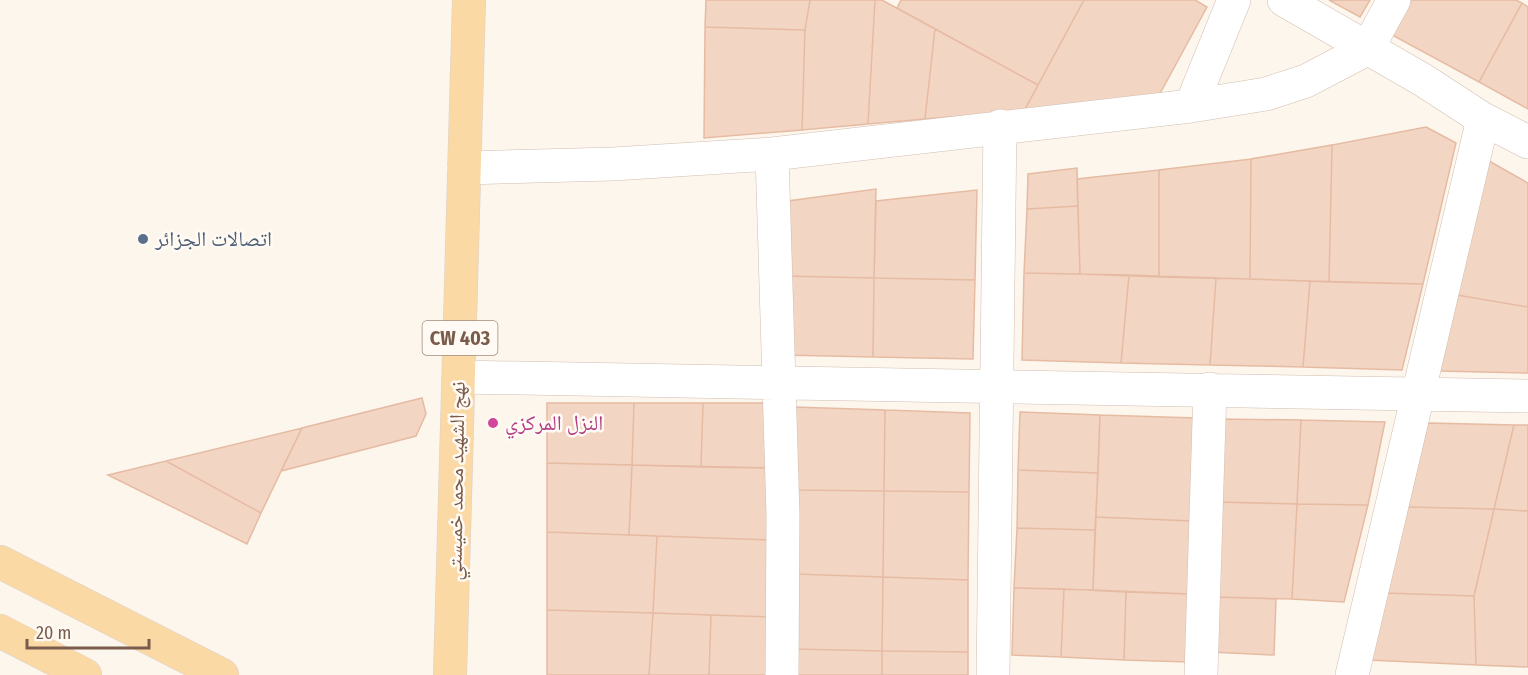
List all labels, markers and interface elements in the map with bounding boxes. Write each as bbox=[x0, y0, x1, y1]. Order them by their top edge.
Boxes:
place label: اتصالات الجزائر bbox=[154, 226, 272, 252]
marker: اتصالات الجزائر bbox=[136, 232, 150, 246]
road number: CW 403 bbox=[422, 321, 498, 355]
street label: نهج الشهيد محمد خميستي bbox=[441, 381, 474, 581]
place label: النزل المركزي bbox=[505, 410, 603, 439]
marker: النزل المركزي bbox=[486, 416, 500, 430]
scale bar bbox=[27, 612, 148, 650]
text: 20 m bbox=[36, 622, 71, 644]

